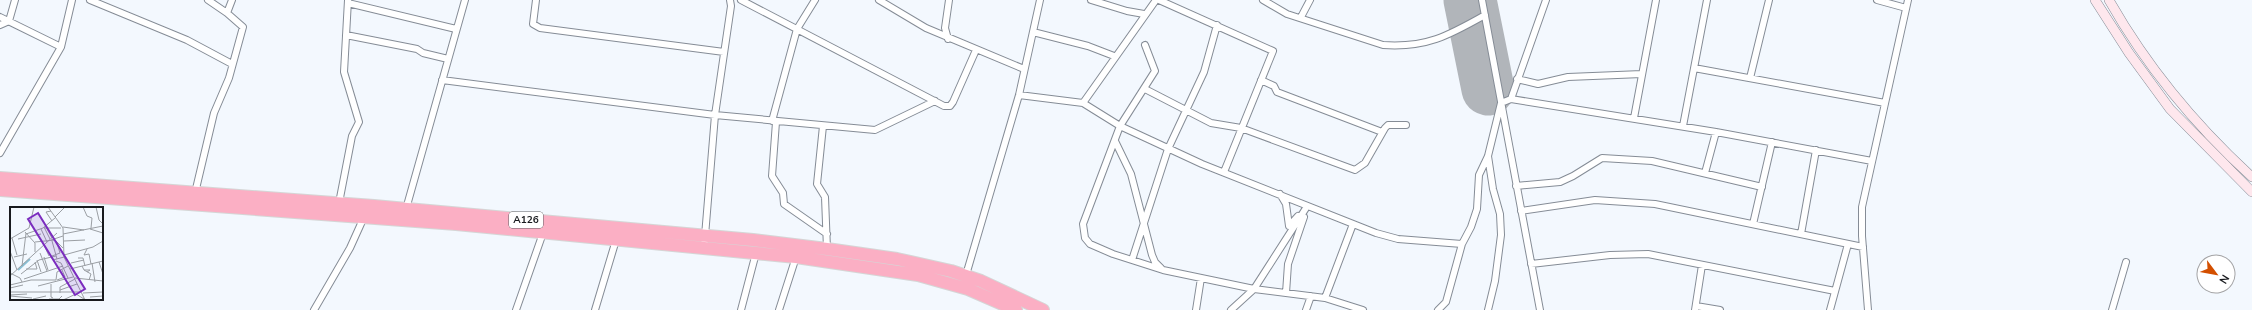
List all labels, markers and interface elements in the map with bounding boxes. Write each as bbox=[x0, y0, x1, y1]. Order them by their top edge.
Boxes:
inset map bbox=[10, 207, 103, 300]
road number: A126 bbox=[509, 212, 543, 228]
north arrow bbox=[2196, 254, 2236, 294]
text: N bbox=[2216, 272, 2233, 287]

